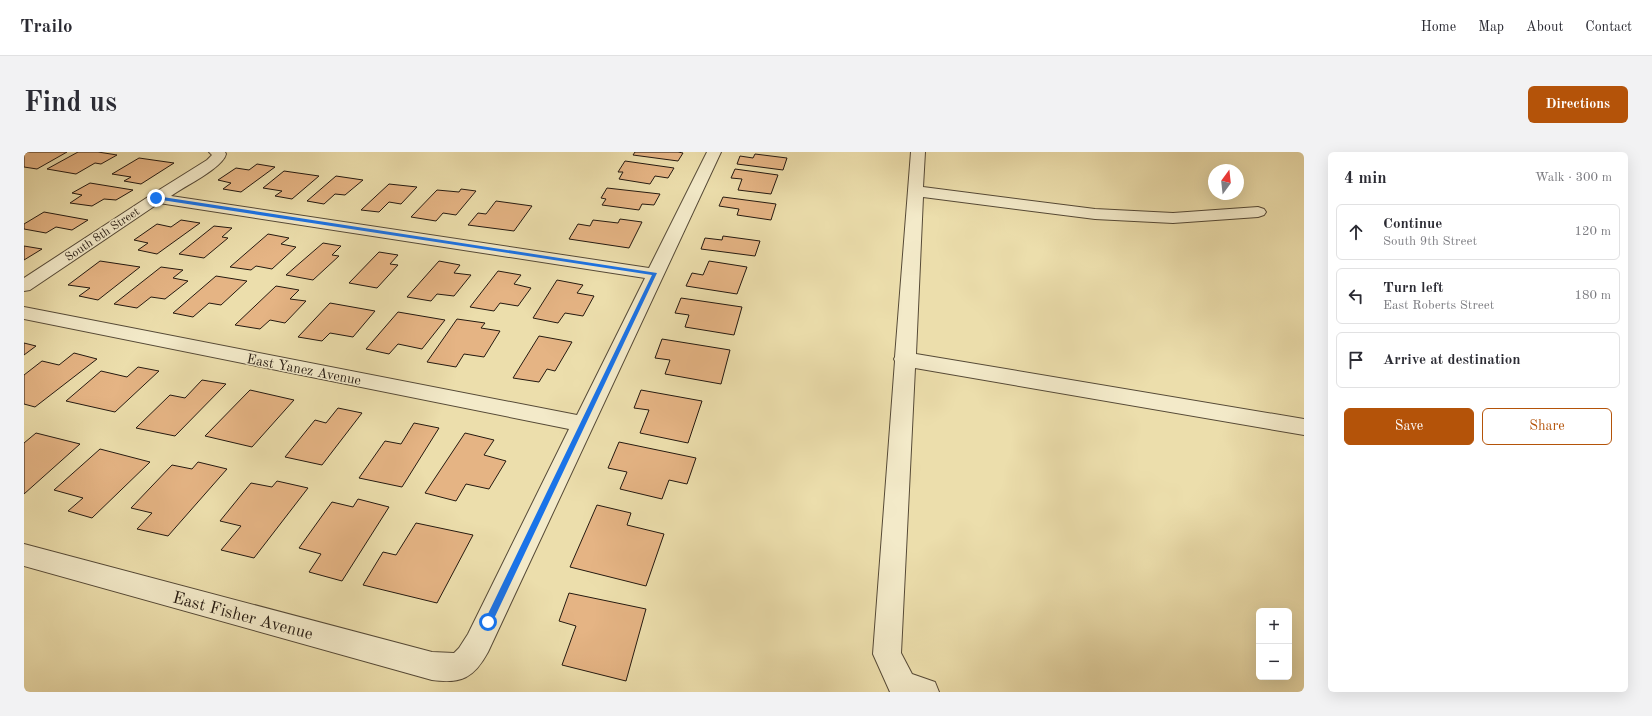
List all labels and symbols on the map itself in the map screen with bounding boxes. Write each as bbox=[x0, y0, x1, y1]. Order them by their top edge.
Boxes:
north arrow bbox=[1208, 164, 1244, 200]
route end bbox=[147, 189, 165, 207]
street label: South 8th Street bbox=[63, 206, 142, 264]
street label: East Yanez Avenue bbox=[245, 352, 362, 388]
street label: East Fisher Avenue bbox=[171, 590, 315, 643]
route start bbox=[479, 613, 497, 631]

